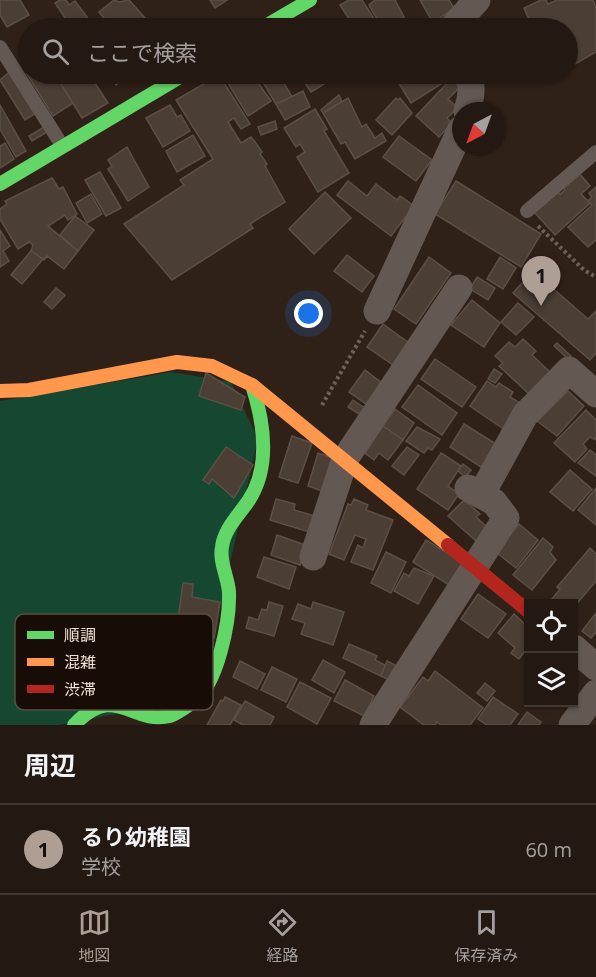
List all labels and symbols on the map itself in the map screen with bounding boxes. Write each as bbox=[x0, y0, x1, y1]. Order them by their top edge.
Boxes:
north arrow bbox=[452, 102, 506, 156]
pin: 1 bbox=[522, 256, 560, 306]
your location bbox=[294, 299, 323, 328]
legend bbox=[15, 614, 213, 710]
text: 順調 bbox=[64, 624, 96, 646]
text: 混雑 bbox=[64, 651, 96, 673]
text: 渋滞 bbox=[64, 678, 96, 700]

